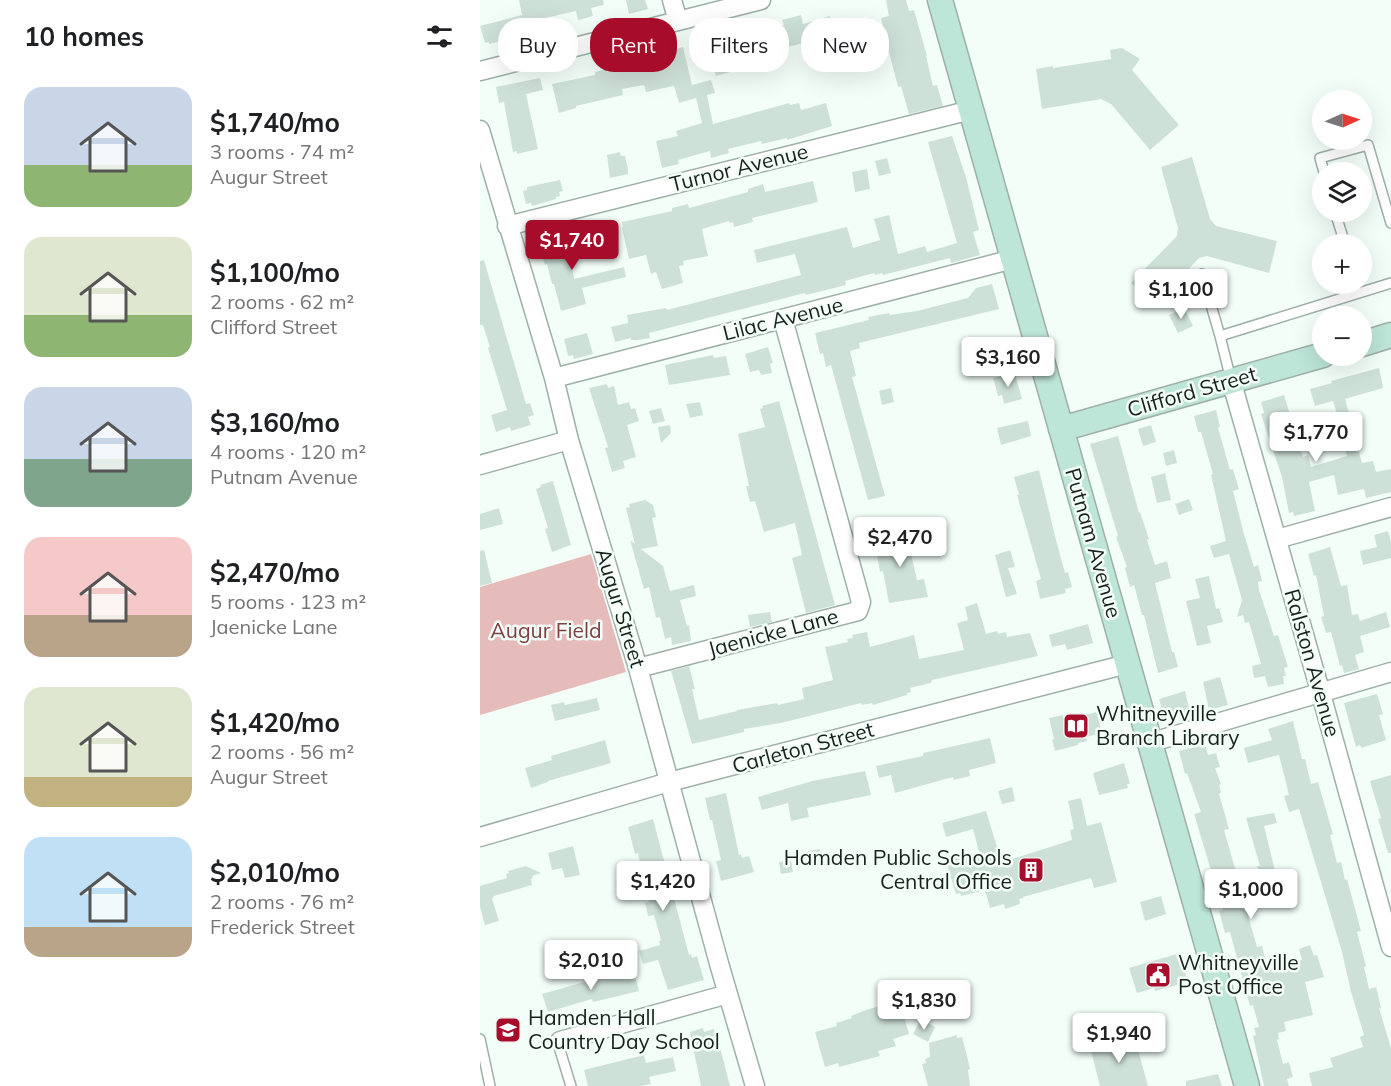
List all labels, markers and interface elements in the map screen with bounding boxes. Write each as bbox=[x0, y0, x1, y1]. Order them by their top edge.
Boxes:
chip: Buy bbox=[498, 18, 578, 72]
chip: Rent bbox=[590, 18, 677, 72]
chip: Filters bbox=[689, 18, 789, 72]
chip: New bbox=[801, 18, 889, 72]
text: 10 homes bbox=[24, 20, 144, 53]
icon: filters bbox=[423, 20, 456, 53]
north arrow bbox=[1312, 90, 1372, 150]
map controls bbox=[1312, 90, 1372, 366]
text: $1,740/mo bbox=[210, 106, 340, 139]
icon: home bbox=[72, 111, 144, 183]
street label: Turnor Avenue bbox=[667, 137, 811, 197]
text: 3 rooms · 74 m² bbox=[210, 139, 354, 164]
button: layers bbox=[1312, 162, 1372, 222]
text: Augur Street bbox=[210, 164, 328, 189]
pin: $1,740 bbox=[523, 220, 621, 271]
text: $1,740 bbox=[540, 227, 604, 252]
button: + bbox=[1312, 234, 1372, 294]
text: $1,100/mo bbox=[210, 256, 340, 289]
icon: home bbox=[72, 261, 144, 333]
pin: $1,100 bbox=[1132, 269, 1230, 320]
text: $1,100 bbox=[1149, 276, 1213, 301]
text: 2 rooms · 62 m² bbox=[210, 289, 354, 314]
street label: Lilac Avenue bbox=[720, 291, 846, 346]
button: − bbox=[1312, 306, 1372, 366]
text: Clifford Street bbox=[210, 314, 337, 339]
pin: $3,160 bbox=[959, 337, 1057, 388]
text: $3,160 bbox=[976, 344, 1040, 369]
street label: Clifford Street bbox=[1124, 360, 1260, 422]
text: $3,160/mo bbox=[210, 406, 340, 439]
icon: home bbox=[72, 411, 144, 483]
pin: $1,770 bbox=[1267, 412, 1365, 463]
text: $1,770 bbox=[1284, 419, 1348, 444]
text: 4 rooms · 120 m² bbox=[210, 439, 366, 464]
text: Putnam Avenue bbox=[210, 464, 358, 489]
street label: Putnam Avenue bbox=[1060, 465, 1128, 621]
pin: $2,470 bbox=[851, 517, 949, 568]
text: $2,470 bbox=[868, 524, 932, 549]
street label: Augur Street bbox=[590, 545, 651, 671]
text: $2,470/mo bbox=[210, 556, 340, 589]
icon: home bbox=[72, 561, 144, 633]
street label: Ralston Avenue bbox=[1279, 586, 1346, 740]
text: 5 rooms · 123 m² bbox=[210, 589, 366, 614]
street label: Jaenicke Lane bbox=[705, 602, 841, 662]
text: Jaenicke Lane bbox=[210, 614, 338, 639]
park label: Augur Field bbox=[490, 617, 602, 643]
place label: Whitneyville Branch Library bbox=[1096, 700, 1239, 750]
text: $1,420/mo bbox=[210, 706, 340, 739]
icon: home bbox=[72, 711, 144, 783]
library icon: Whitneyville Branch Library bbox=[1061, 711, 1091, 741]
street label: Carleton Street bbox=[729, 716, 877, 778]
text: 2 rooms · 56 m² bbox=[210, 739, 354, 764]
text: Augur Street bbox=[210, 764, 328, 789]
place label: Hamden Public Schools Central Office bbox=[784, 844, 1012, 894]
building icon: Hamden Public Schools Central Office bbox=[1016, 855, 1046, 885]
text: $2,010/mo bbox=[210, 856, 340, 889]
icon: home bbox=[72, 861, 144, 933]
pin: $1,420 bbox=[614, 861, 712, 912]
text: $1,420 bbox=[631, 868, 695, 893]
pin: $1,000 bbox=[1202, 869, 1300, 920]
text: $1,000 bbox=[1219, 876, 1283, 901]
text: 2 rooms · 76 m² bbox=[210, 889, 354, 914]
text: Frederick Street bbox=[210, 914, 355, 939]
pin: $2,010 bbox=[542, 940, 640, 991]
text: $2,010 bbox=[559, 947, 623, 972]
place label: Whitneyville Post Office bbox=[1178, 949, 1299, 999]
public building icon: Whitneyville Post Office bbox=[1143, 960, 1173, 990]
pin: $1,830 bbox=[875, 980, 973, 1031]
text: $1,830 bbox=[892, 987, 956, 1012]
place label: Hamden Hall Country Day School bbox=[528, 1004, 720, 1054]
pin: $1,940 bbox=[1070, 1013, 1168, 1064]
school or university icon: Hamden Hall Country Day School bbox=[493, 1015, 523, 1045]
text: $1,940 bbox=[1087, 1020, 1151, 1045]

